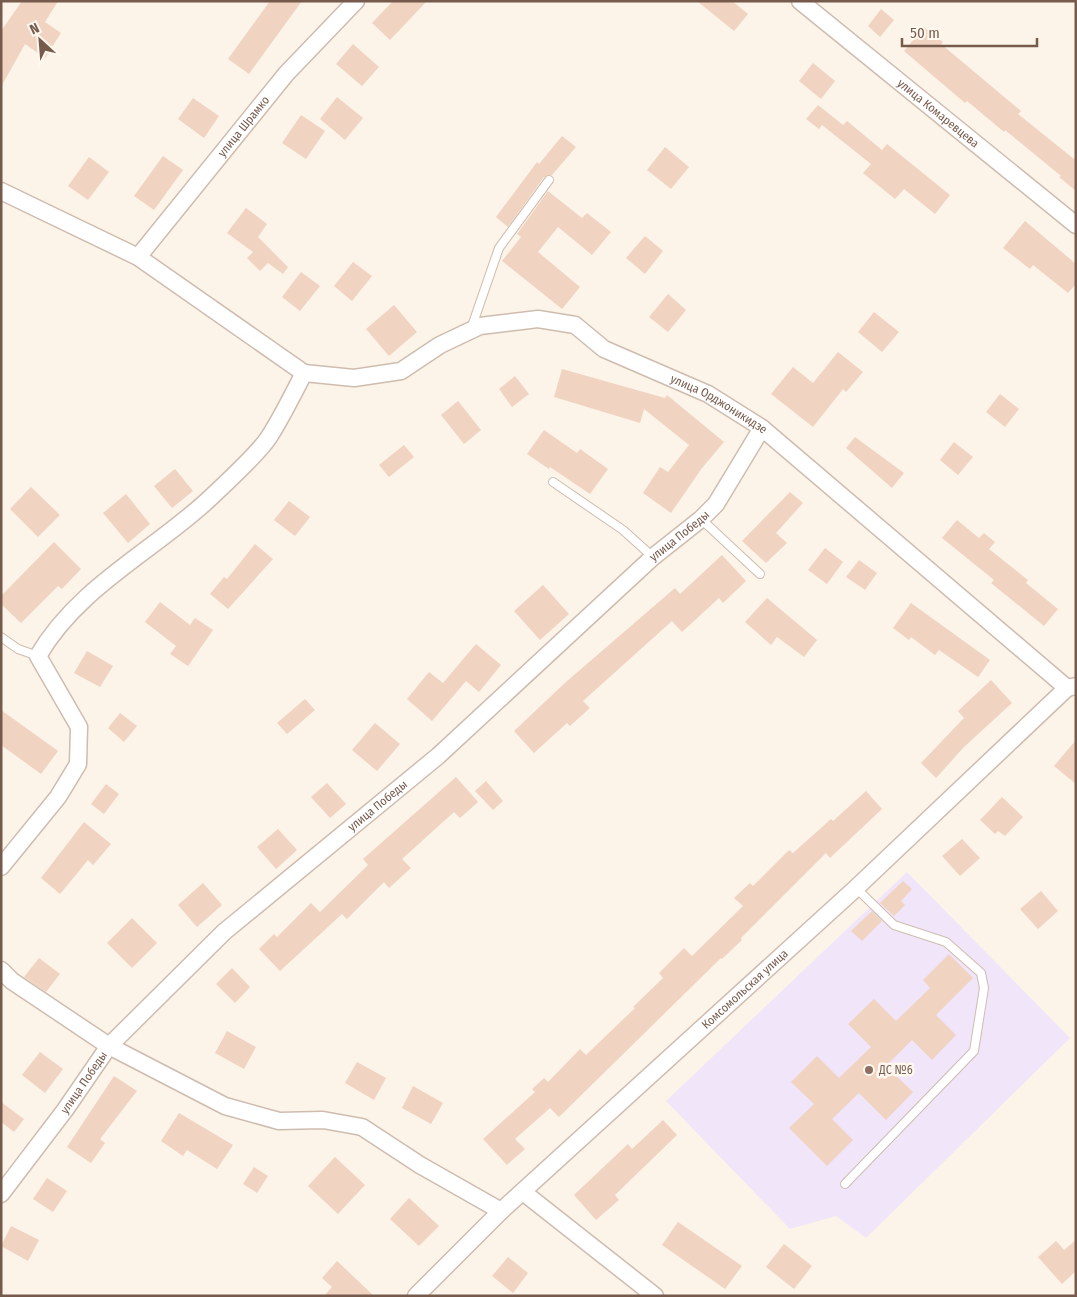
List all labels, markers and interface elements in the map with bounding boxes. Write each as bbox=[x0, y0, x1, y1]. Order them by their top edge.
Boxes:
north arrow bbox=[15, 15, 65, 65]
scale bar bbox=[902, 15, 1037, 47]
text: N bbox=[27, 19, 42, 38]
text: 50 m bbox=[910, 24, 940, 42]
street label: улица Комаревцева bbox=[895, 76, 982, 151]
street label: улица Шрамко bbox=[215, 93, 272, 160]
street label: улица Орджоникидзе bbox=[668, 372, 770, 437]
street label: улица Победы bbox=[647, 508, 712, 564]
street label: улица Победы bbox=[345, 777, 410, 834]
street label: Комсомольская улица bbox=[699, 946, 791, 1032]
street label: улица Победы bbox=[58, 1049, 110, 1117]
place label: ДС №6 bbox=[878, 1063, 913, 1077]
marker: ДС №6 bbox=[863, 1064, 875, 1076]

